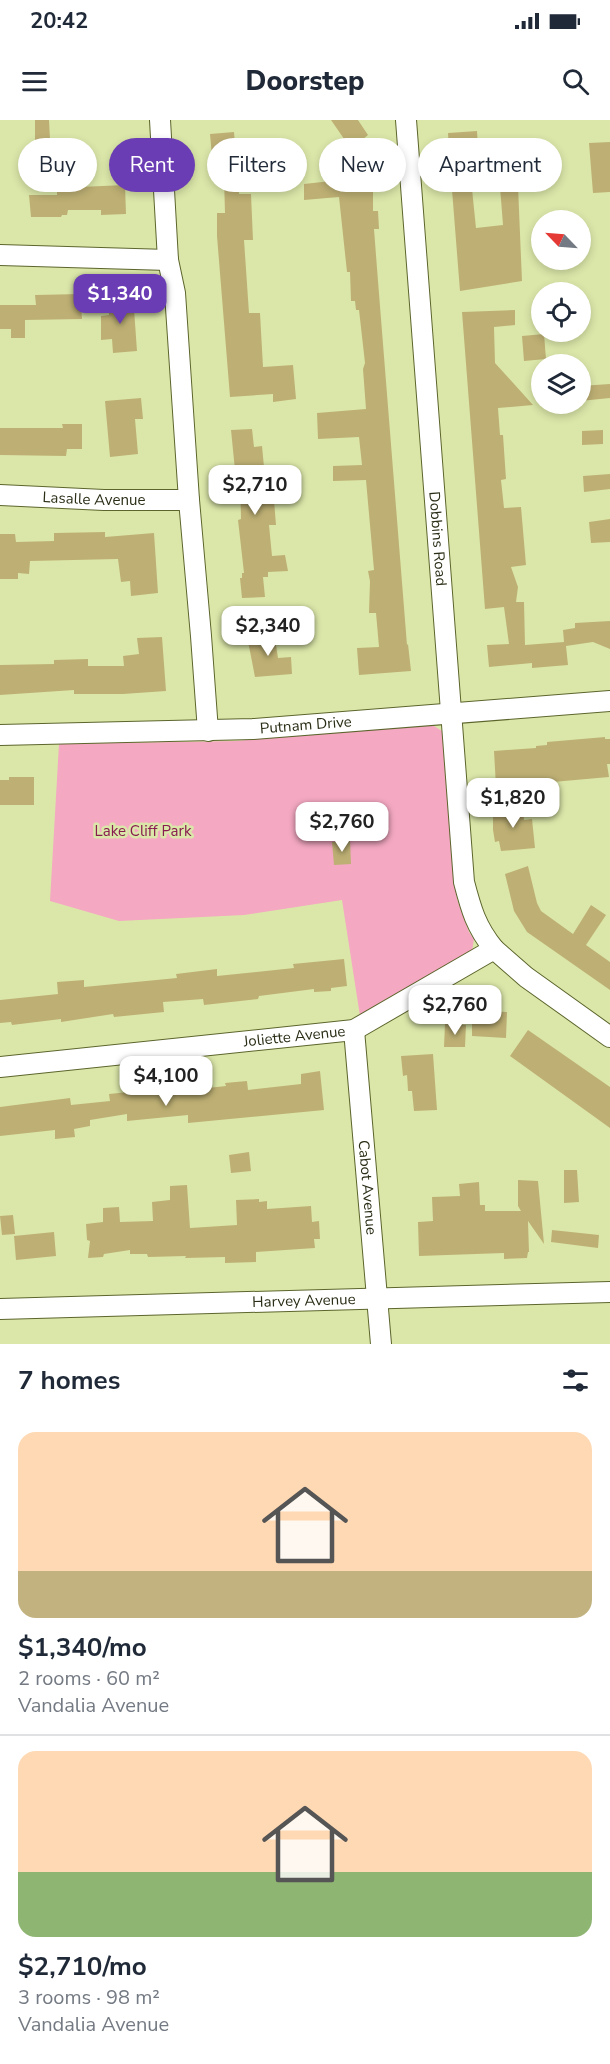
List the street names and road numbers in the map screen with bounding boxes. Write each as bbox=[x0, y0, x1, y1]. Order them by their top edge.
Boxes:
street label: Lasalle Avenue bbox=[42, 487, 145, 510]
street label: Dobbins Road bbox=[424, 491, 451, 587]
street label: Putnam Drive bbox=[259, 711, 352, 738]
street label: Joliette Avenue bbox=[241, 1021, 346, 1052]
street label: Cabot Avenue bbox=[354, 1139, 382, 1236]
street label: Harvey Avenue bbox=[252, 1289, 356, 1312]

